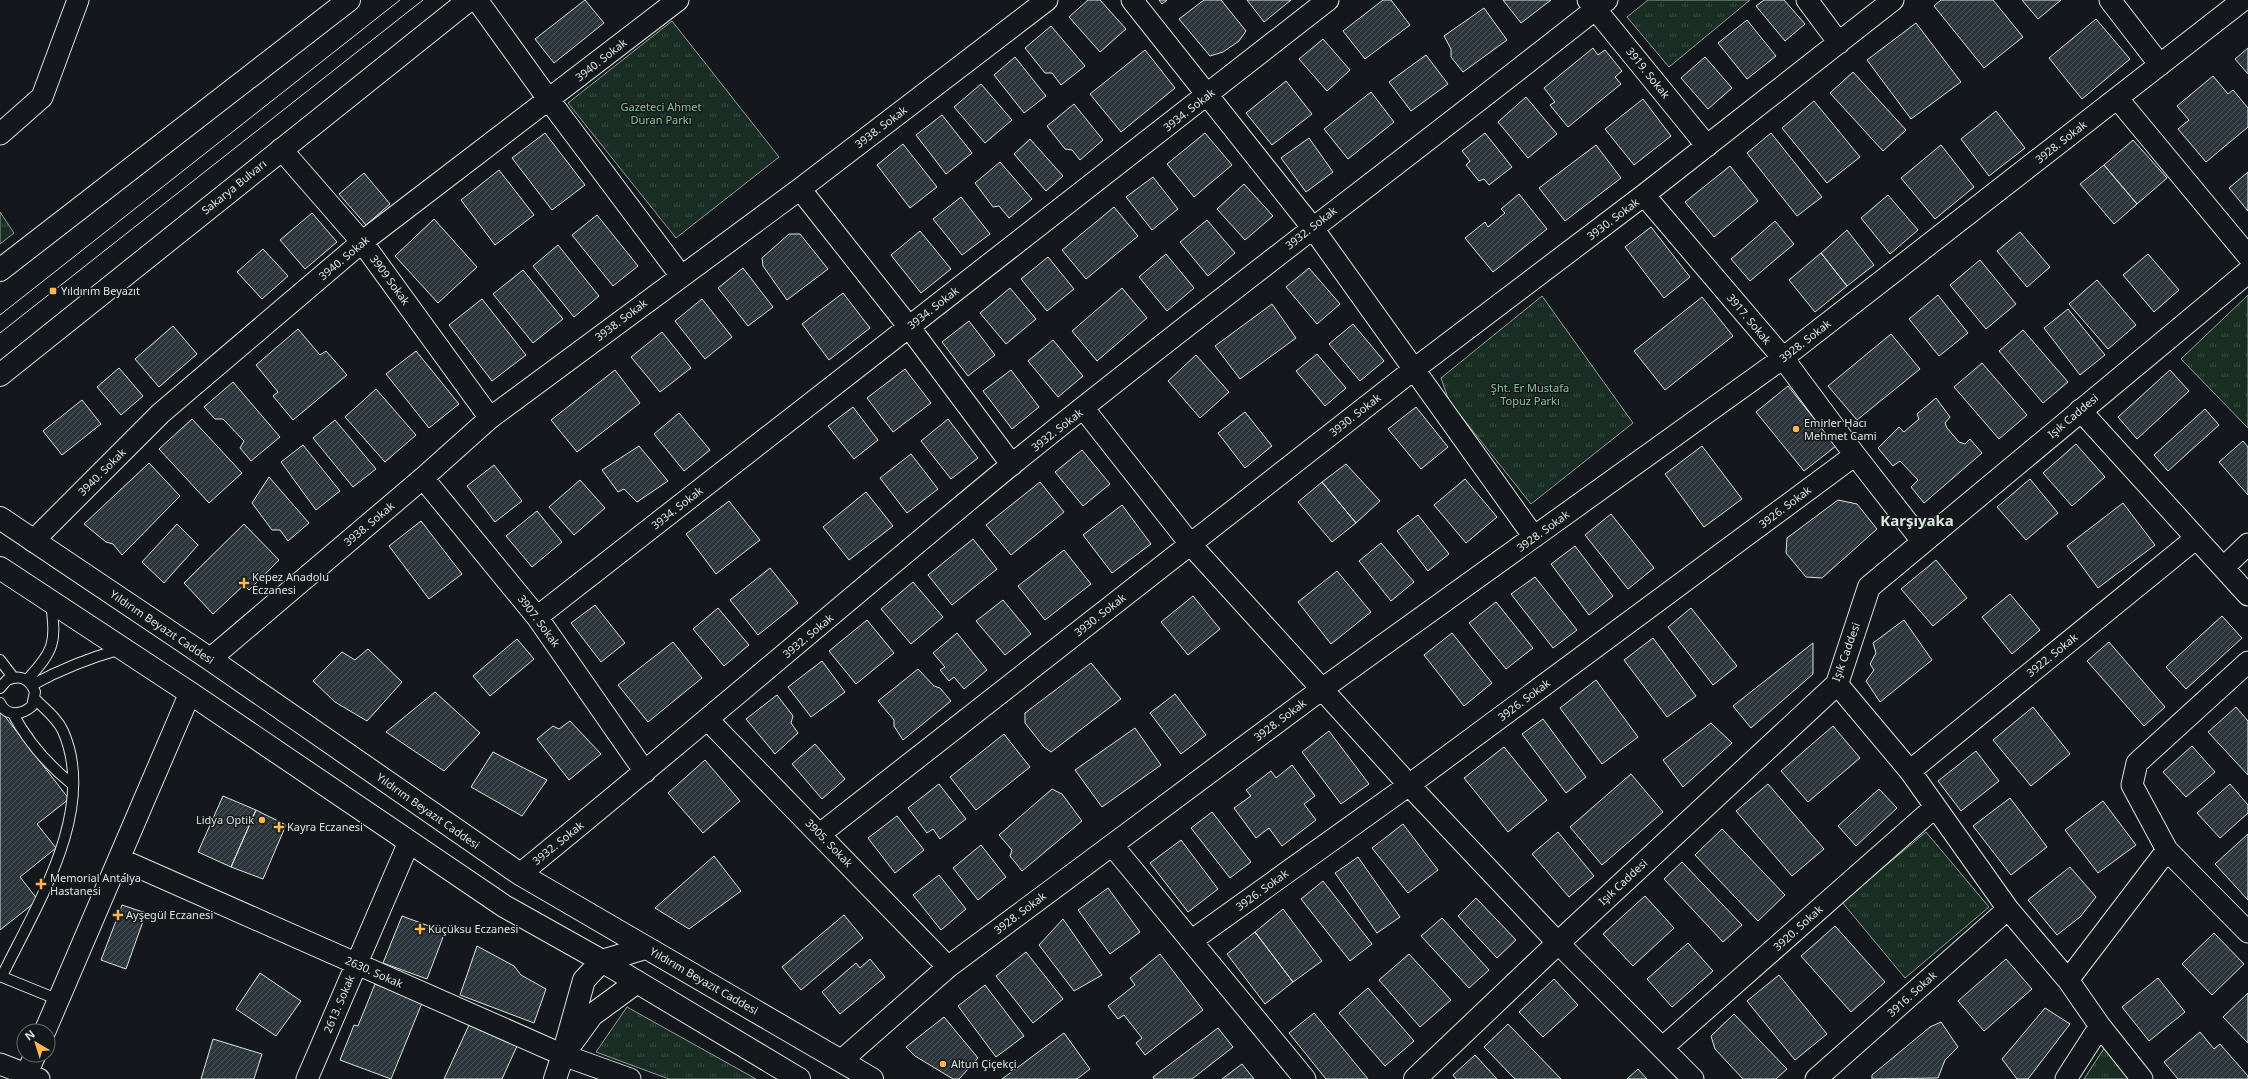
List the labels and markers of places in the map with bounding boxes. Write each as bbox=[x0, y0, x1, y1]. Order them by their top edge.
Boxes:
place label: Yıldırım Beyazıt bbox=[61, 283, 140, 298]
marker: Yıldırım Beyazıt bbox=[48, 286, 58, 296]
place label: Emirler Hacı Mehmet Cami bbox=[1804, 415, 1877, 443]
marker: Emirler Hacı Mehmet Cami bbox=[1791, 424, 1801, 434]
place label: Kepez Anadolu Eczanesi bbox=[252, 569, 329, 597]
marker: Kepez Anadolu Eczanesi bbox=[239, 578, 249, 588]
place label: Lidya Optik bbox=[196, 812, 254, 827]
marker: Lidya Optik bbox=[257, 815, 267, 825]
place label: Kayra Eczanesi bbox=[287, 819, 363, 834]
marker: Kayra Eczanesi bbox=[274, 822, 284, 832]
place label: Memorial Antalya Hastanesi bbox=[50, 870, 141, 898]
marker: Memorial Antalya Hastanesi bbox=[35, 878, 47, 890]
place label: Ayşegül Eczanesi bbox=[126, 907, 213, 922]
marker: Ayşegül Eczanesi bbox=[113, 910, 123, 920]
place label: Küçüksu Eczanesi bbox=[428, 921, 518, 936]
marker: Küçüksu Eczanesi bbox=[415, 924, 425, 934]
place label: Altun Çiçekçi bbox=[951, 1056, 1017, 1071]
marker: Altun Çiçekçi bbox=[938, 1059, 948, 1069]

